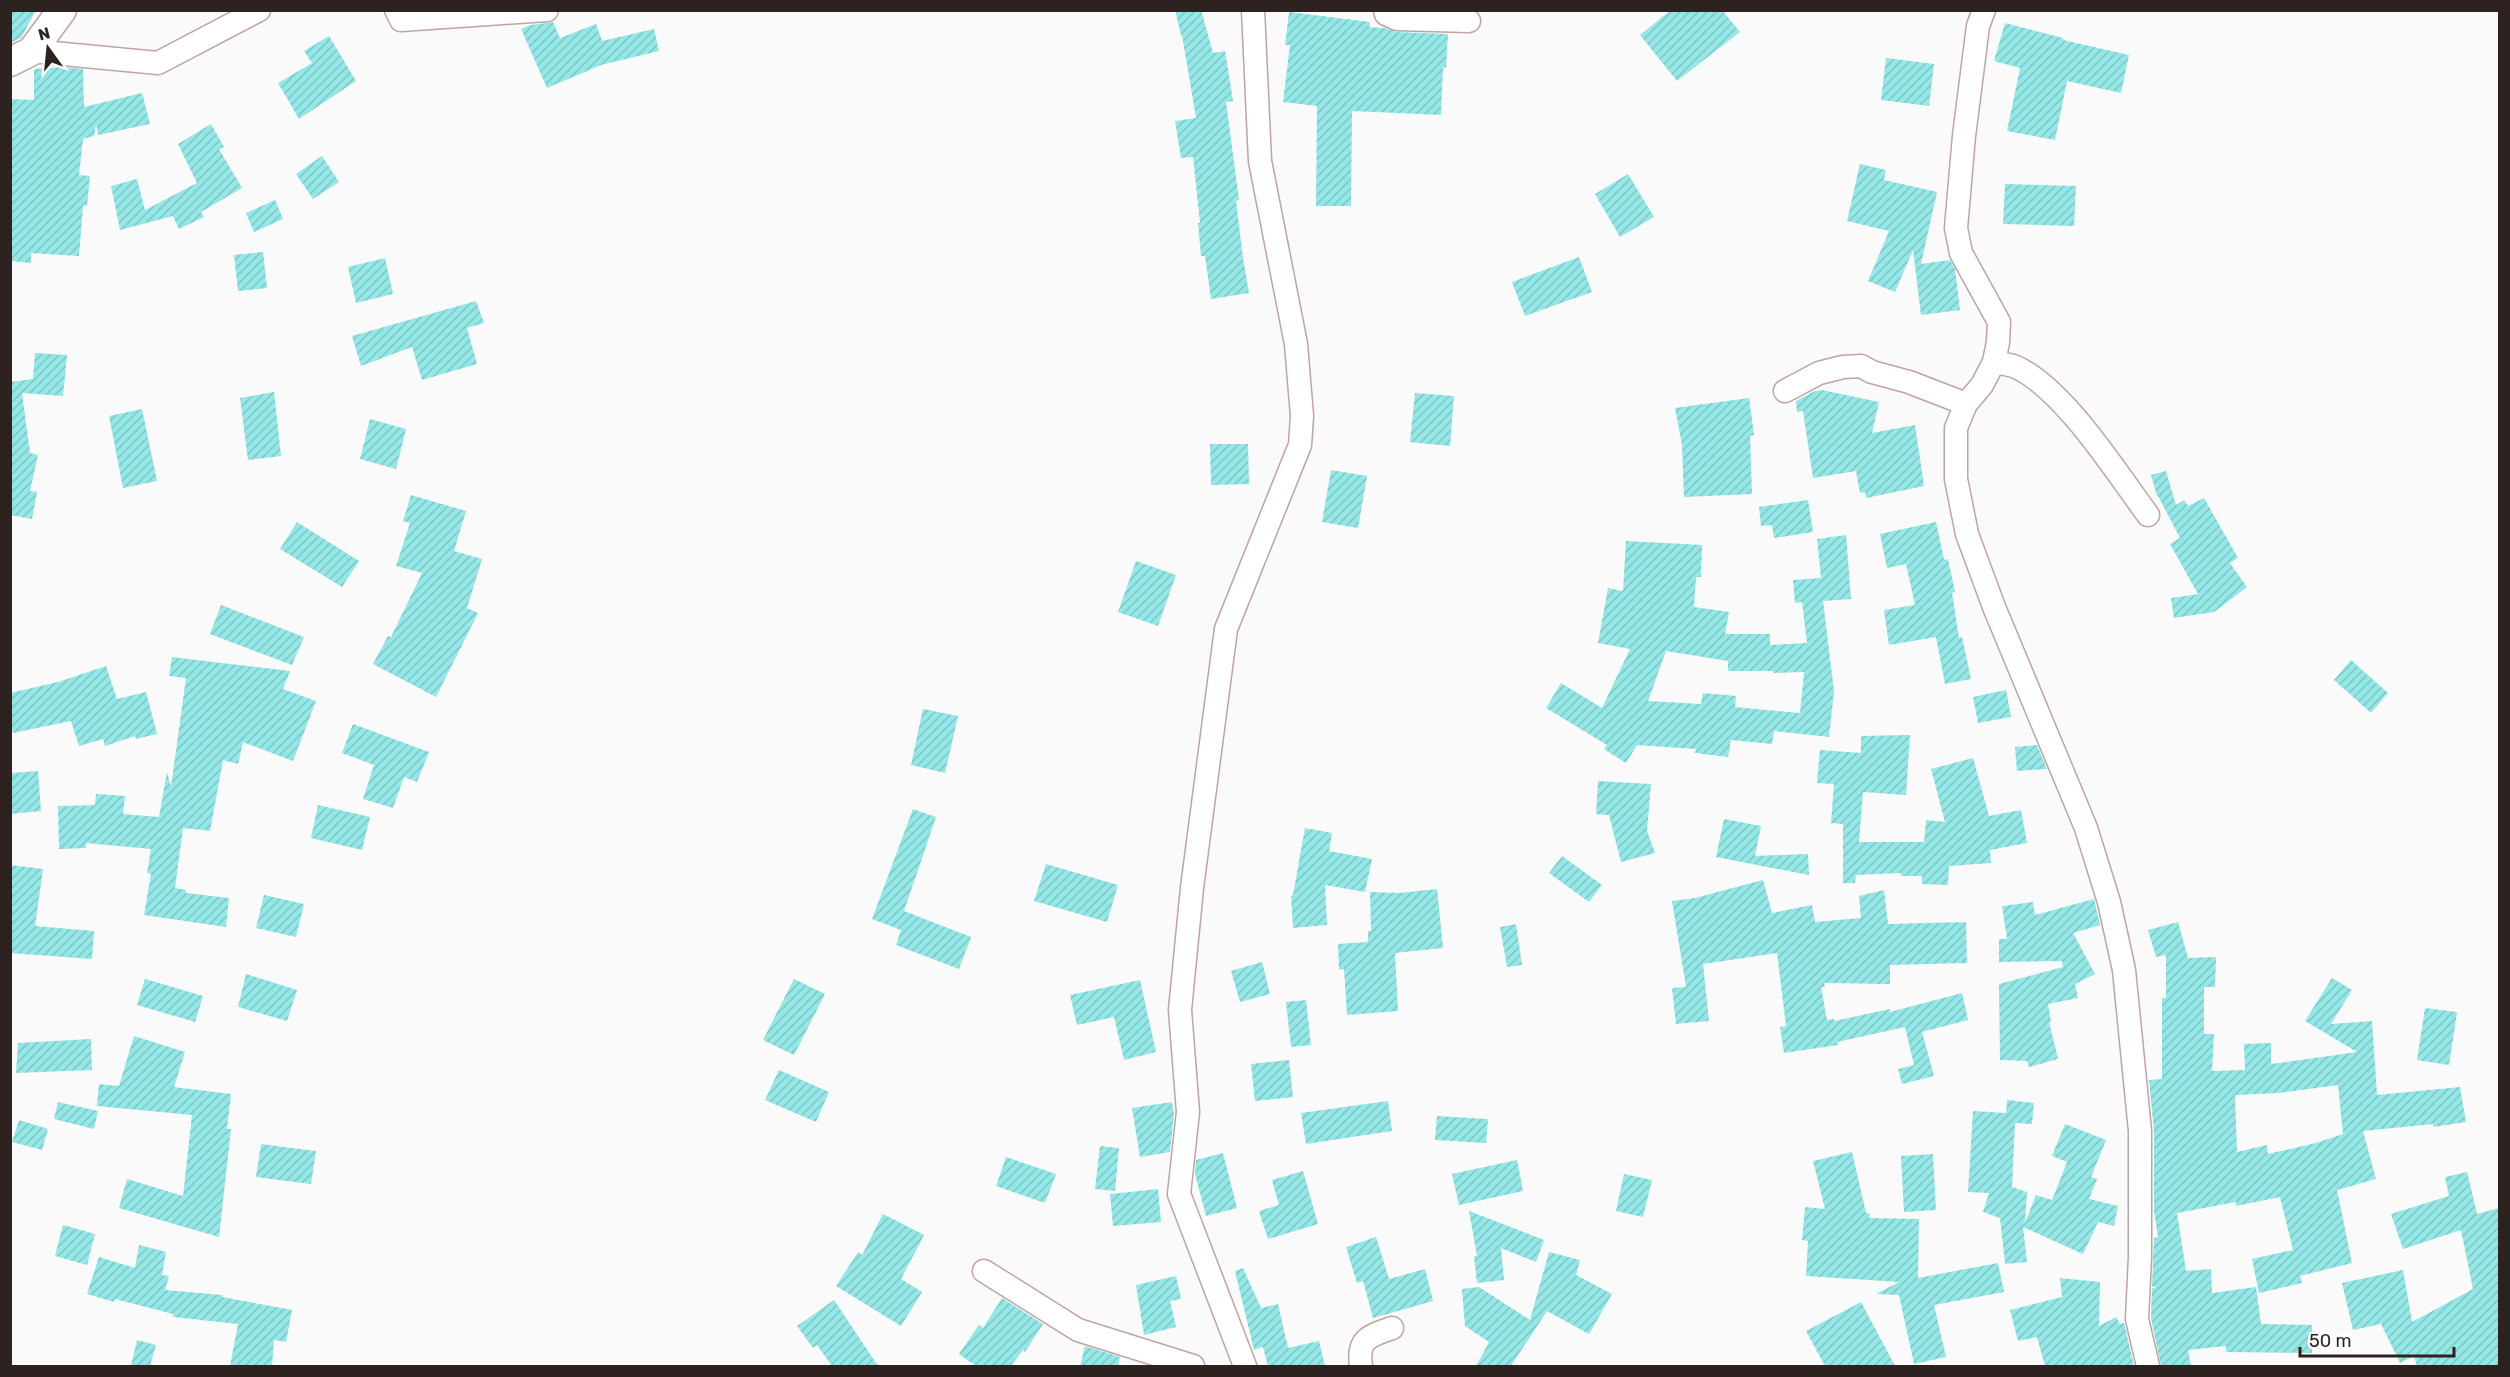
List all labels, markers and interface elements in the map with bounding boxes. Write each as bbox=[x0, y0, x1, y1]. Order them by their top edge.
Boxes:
north arrow bbox=[18, 18, 78, 78]
text: N bbox=[36, 23, 52, 45]
scale bar bbox=[2300, 1320, 2454, 1358]
text: 50 m bbox=[2309, 1330, 2352, 1352]

